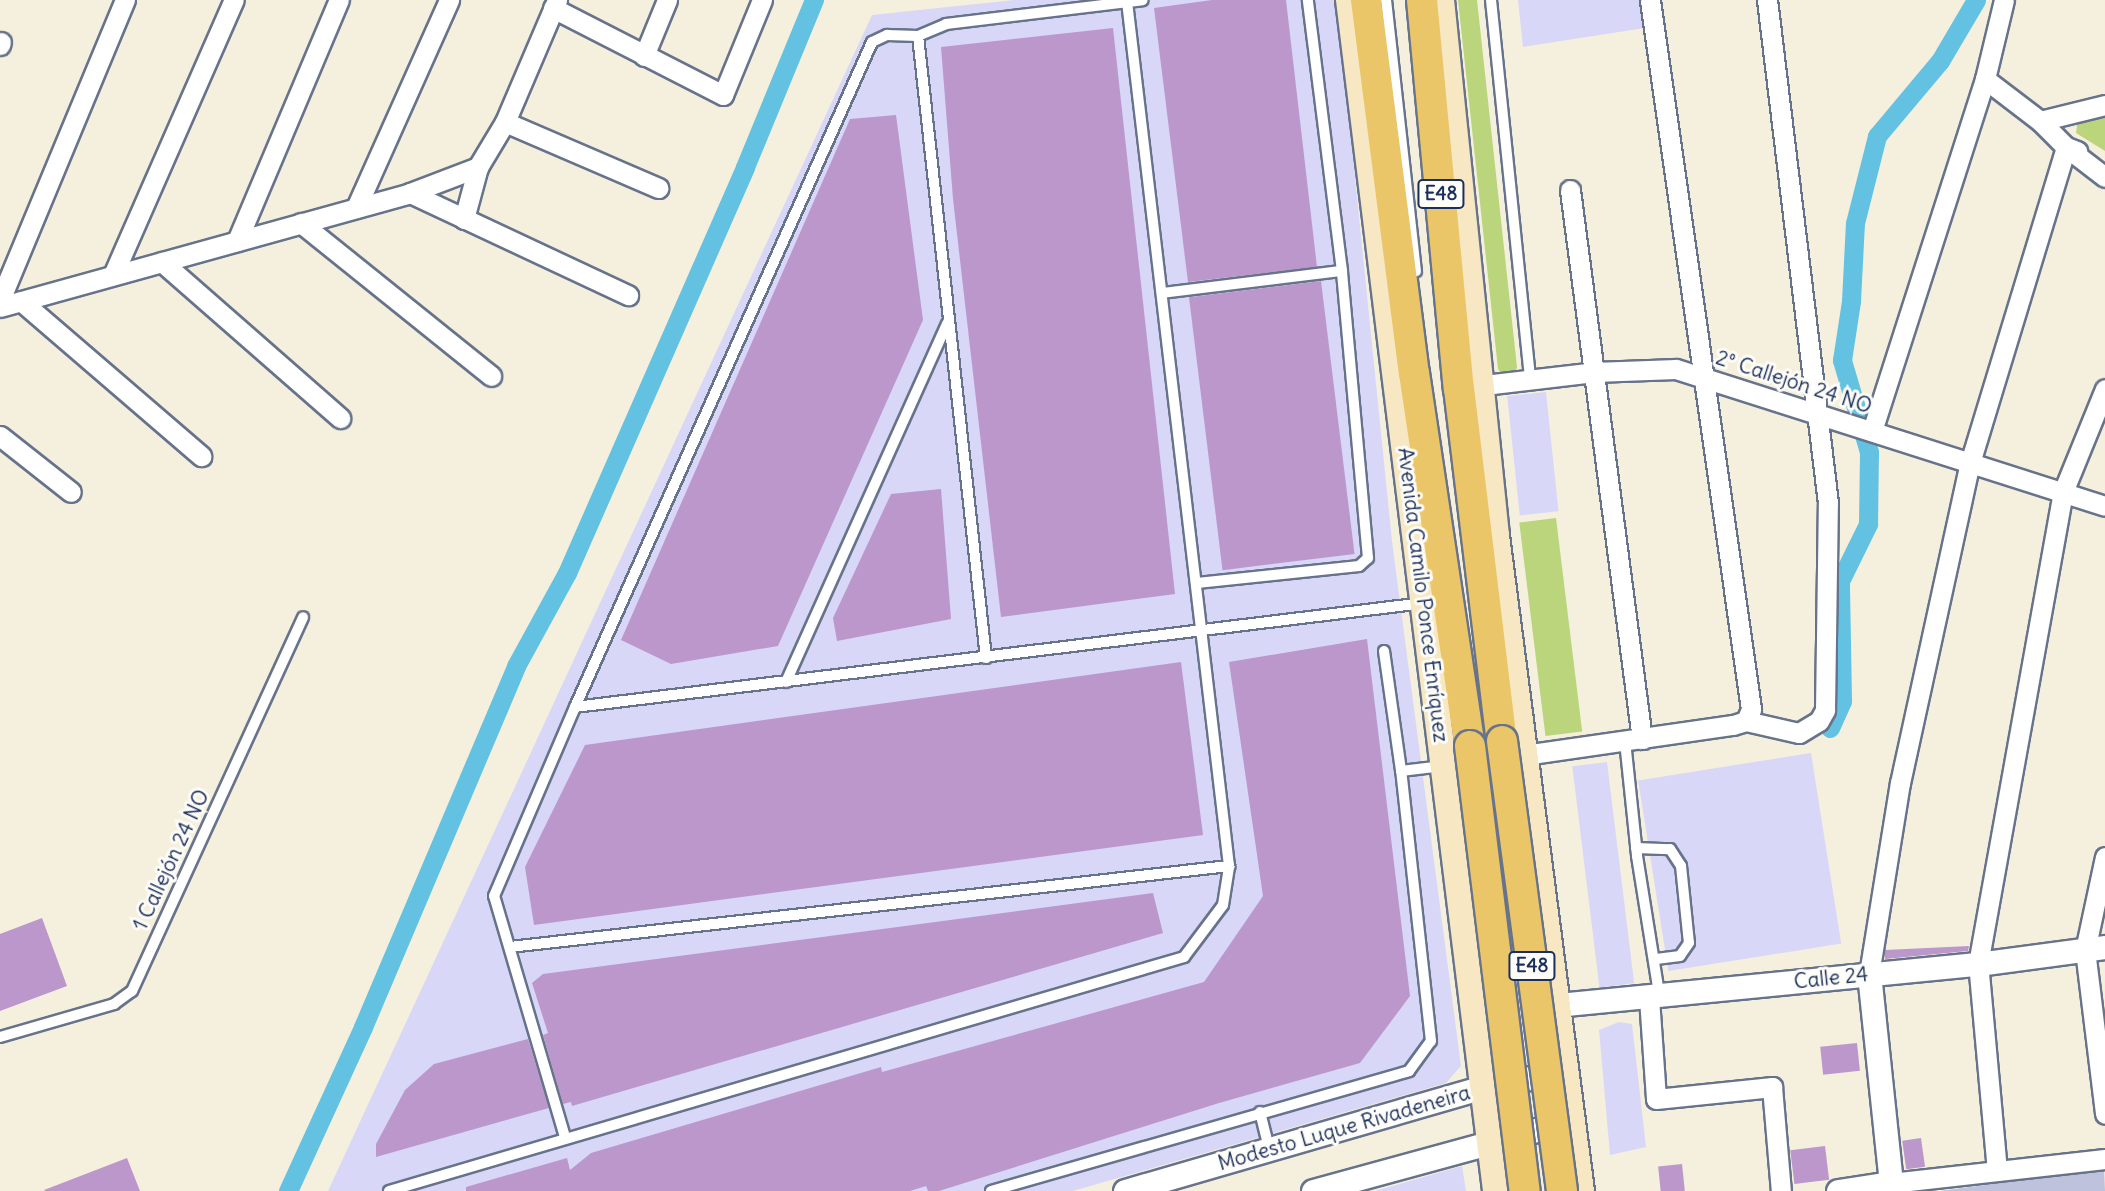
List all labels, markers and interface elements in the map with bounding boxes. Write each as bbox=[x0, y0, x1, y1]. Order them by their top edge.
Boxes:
road number: E48 bbox=[1416, 178, 1466, 210]
street label: 2° Callejón 24 NO bbox=[1713, 345, 1875, 419]
street label: Avenida Camilo Ponce Enríquez bbox=[1392, 446, 1454, 744]
street label: 1 Callejón 24 NO bbox=[127, 786, 215, 934]
road number: E48 bbox=[1508, 950, 1556, 982]
street label: Calle 24 bbox=[1793, 962, 1869, 994]
street label: Modesto Luque Rivadeneira bbox=[1215, 1080, 1473, 1176]

